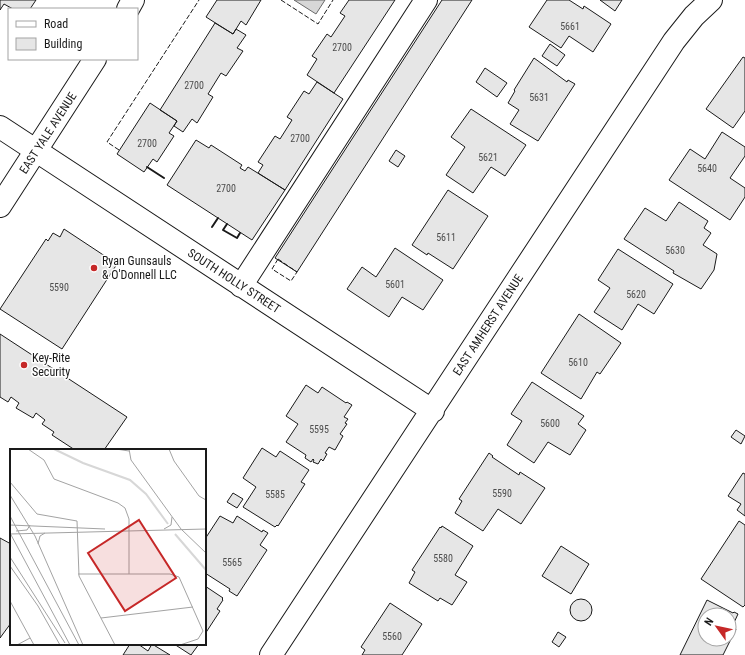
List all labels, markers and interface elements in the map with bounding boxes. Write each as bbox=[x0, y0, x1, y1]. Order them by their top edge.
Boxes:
legend bbox=[8, 8, 138, 60]
text: Road bbox=[44, 17, 68, 31]
house number: 5661 bbox=[560, 21, 580, 32]
text: Building bbox=[44, 37, 82, 51]
house number: 2700 bbox=[332, 42, 352, 53]
house number: 2700 bbox=[184, 80, 204, 91]
street label: EAST YALE AVENUE bbox=[16, 90, 80, 176]
house number: 5631 bbox=[529, 92, 549, 103]
house number: 2700 bbox=[290, 133, 310, 144]
house number: 2700 bbox=[137, 138, 157, 149]
house number: 5621 bbox=[478, 152, 498, 163]
house number: 5640 bbox=[697, 163, 717, 174]
house number: 2700 bbox=[216, 183, 236, 194]
house number: 5611 bbox=[436, 232, 456, 243]
house number: 5630 bbox=[665, 245, 685, 256]
street label: SOUTH HOLLY STREET bbox=[185, 246, 283, 316]
place label: Ryan Gunsauls & O'Donnell LLC bbox=[102, 254, 177, 282]
marker: Ryan Gunsauls & O'Donnell LLC bbox=[89, 263, 99, 273]
street label: EAST AMHERST AVENUE bbox=[450, 272, 526, 378]
house number: 5601 bbox=[385, 279, 405, 290]
house number: 5590 bbox=[49, 282, 69, 293]
house number: 5620 bbox=[626, 289, 646, 300]
place label: Key-Rite Security bbox=[32, 351, 71, 379]
house number: 5610 bbox=[568, 357, 588, 368]
marker: Key-Rite Security bbox=[19, 360, 29, 370]
house number: 5600 bbox=[540, 418, 560, 429]
house number: 5595 bbox=[309, 424, 329, 435]
inset map bbox=[10, 449, 206, 645]
house number: 5590 bbox=[492, 488, 512, 499]
house number: 5585 bbox=[265, 489, 285, 500]
house number: 5580 bbox=[433, 553, 453, 564]
house number: 5565 bbox=[222, 557, 242, 568]
north arrow bbox=[697, 607, 737, 647]
text: N bbox=[702, 615, 716, 628]
house number: 5560 bbox=[382, 631, 402, 642]

